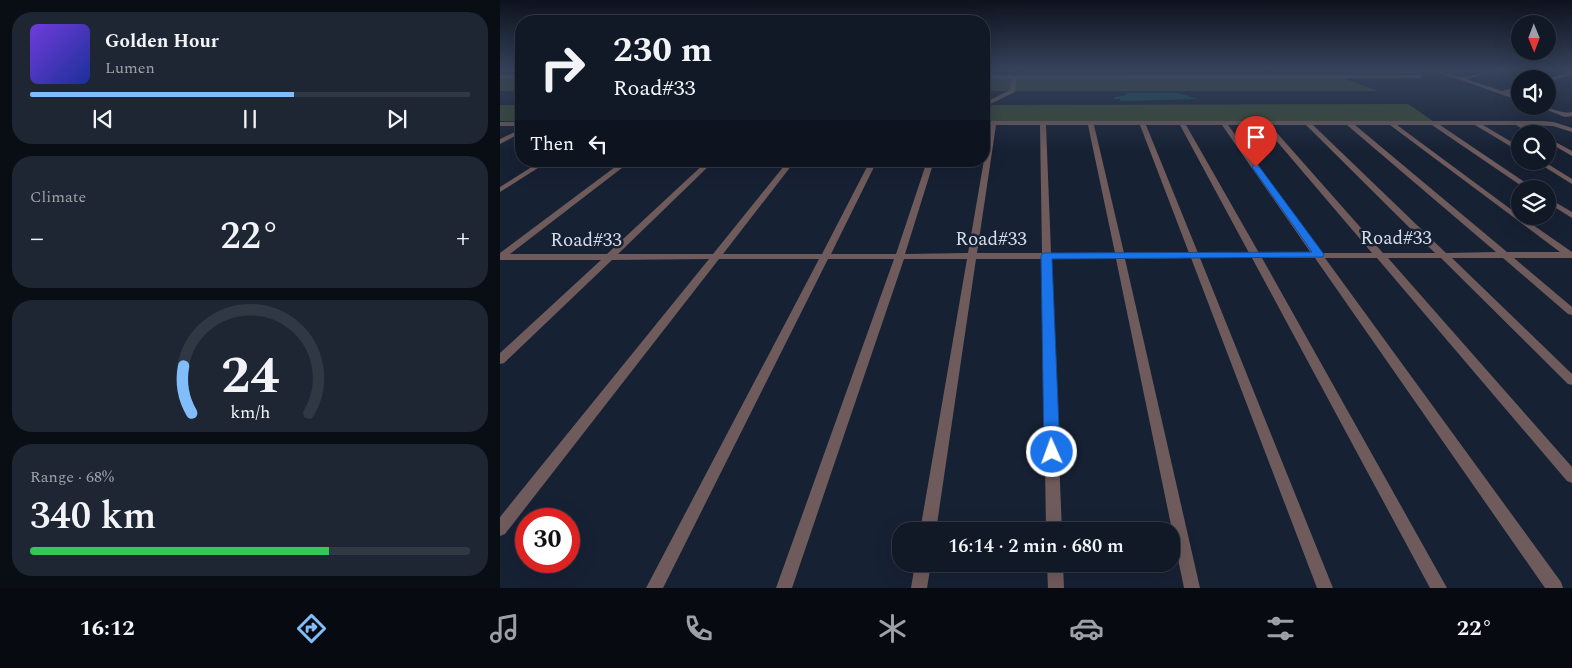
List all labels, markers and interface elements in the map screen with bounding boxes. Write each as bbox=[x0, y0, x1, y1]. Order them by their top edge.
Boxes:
north arrow bbox=[1511, 15, 1556, 60]
map controls bbox=[1511, 15, 1556, 225]
text: 230 m bbox=[613, 24, 712, 77]
text: Golden Hour bbox=[105, 27, 219, 56]
icon: right bbox=[530, 35, 595, 100]
text: Lumen bbox=[105, 56, 155, 80]
button: sound bbox=[1511, 70, 1556, 115]
text: Road#33 bbox=[613, 72, 696, 105]
icon: previous bbox=[89, 105, 117, 133]
icon: pause bbox=[236, 105, 264, 133]
icon: next bbox=[383, 105, 411, 133]
pin bbox=[1235, 116, 1277, 167]
icon: arrive bbox=[1242, 123, 1270, 151]
button: search bbox=[1511, 125, 1556, 170]
text: Then bbox=[530, 130, 574, 159]
icon: left bbox=[584, 130, 612, 158]
button: layers bbox=[1511, 180, 1556, 225]
text: Climate bbox=[30, 185, 86, 209]
text: 22° bbox=[220, 208, 280, 266]
text: − bbox=[30, 217, 44, 260]
text: + bbox=[456, 217, 470, 260]
street label: Road#33 bbox=[1360, 224, 1432, 253]
street label: Road#33 bbox=[955, 225, 1027, 254]
street label: Road#33 bbox=[550, 226, 622, 255]
text: 24 bbox=[221, 337, 279, 416]
text: km/h bbox=[230, 399, 270, 426]
position arrow bbox=[1025, 425, 1077, 477]
text: Range · 68% bbox=[30, 465, 114, 489]
text: 340 km bbox=[30, 488, 156, 546]
speed limit sign: 30 bbox=[515, 508, 580, 573]
text: 16:14 · 2 min · 680 m bbox=[948, 532, 1124, 561]
icon: directions bbox=[294, 611, 329, 646]
icon: music bbox=[487, 611, 522, 646]
icon: phone bbox=[681, 611, 716, 646]
icon: climate bbox=[875, 611, 910, 646]
icon: car bbox=[1069, 611, 1104, 646]
icon: filters bbox=[1263, 611, 1298, 646]
text: 16:12 bbox=[79, 612, 135, 645]
text: 22° bbox=[1457, 612, 1493, 645]

